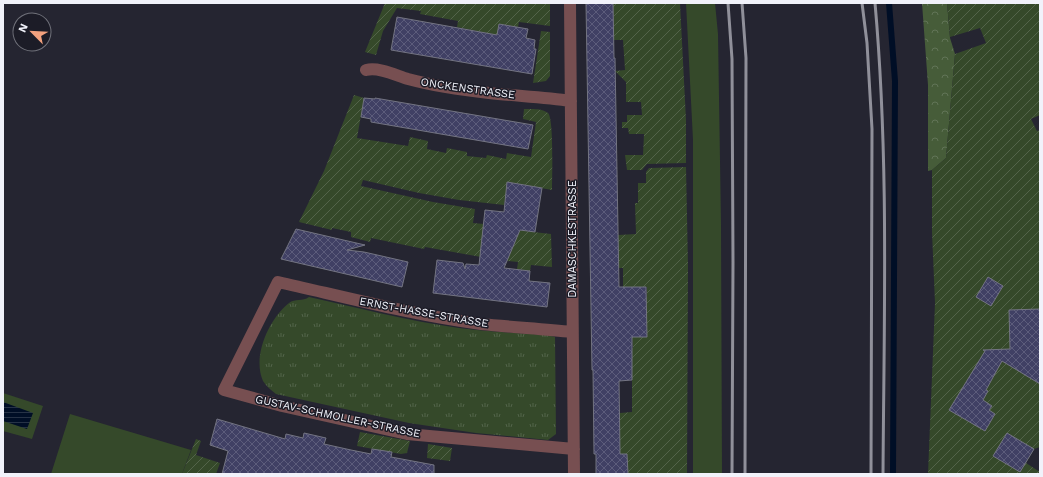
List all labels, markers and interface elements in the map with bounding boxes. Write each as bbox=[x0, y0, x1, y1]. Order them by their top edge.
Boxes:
north arrow bbox=[12, 12, 52, 52]
text: N bbox=[16, 22, 31, 35]
street label: ONCKENSTRASSE bbox=[420, 75, 516, 102]
street label: DAMASCHKESTRASSE bbox=[566, 180, 579, 298]
street label: ERNST-HASSE-STRASSE bbox=[359, 295, 489, 330]
street label: GUSTAV-SCHMOLLER-STRASSE bbox=[254, 393, 422, 440]

